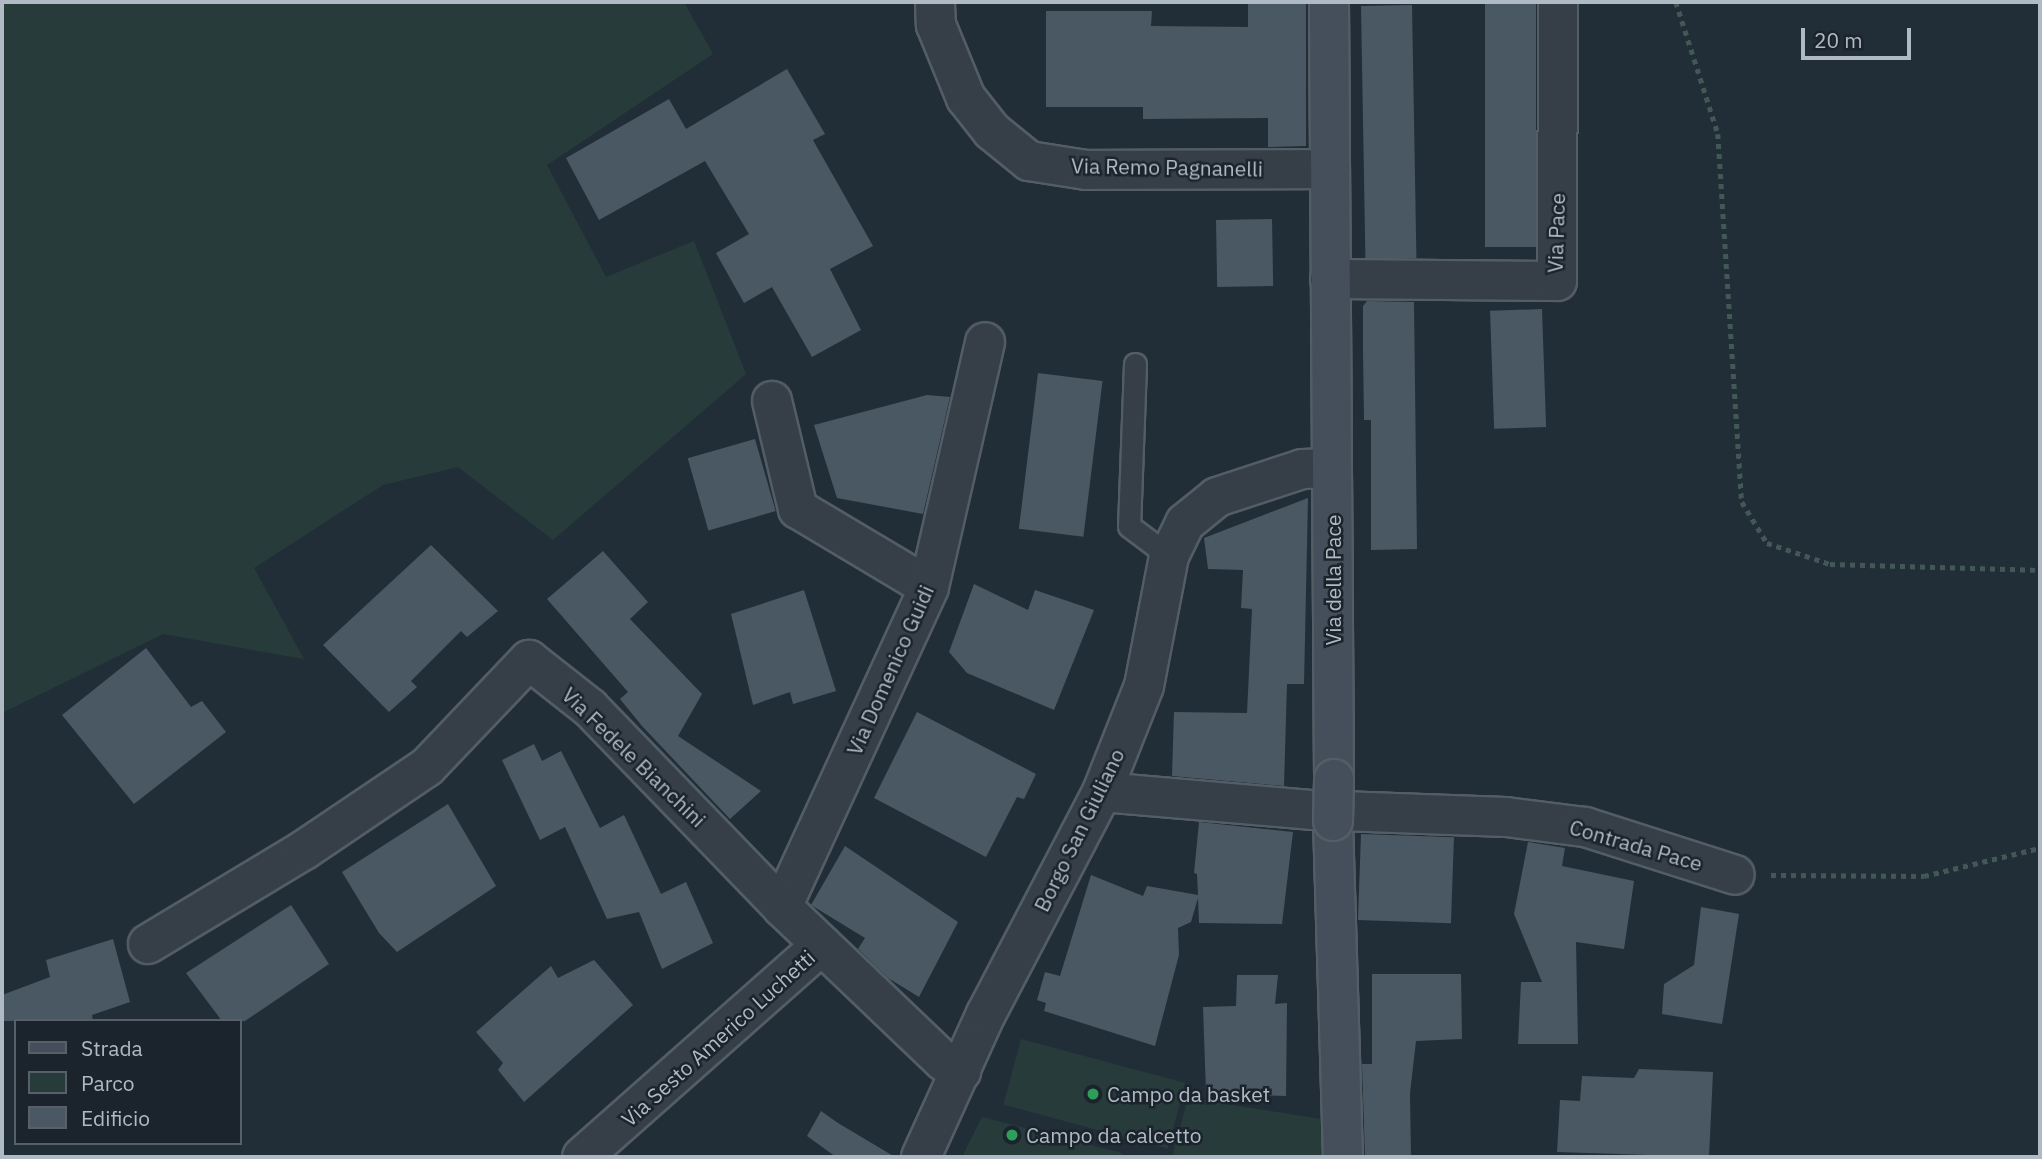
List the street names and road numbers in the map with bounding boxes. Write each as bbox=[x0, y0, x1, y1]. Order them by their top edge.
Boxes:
street label: Via Remo Pagnanelli bbox=[1071, 153, 1263, 181]
street label: Via Pace bbox=[1542, 193, 1570, 273]
street label: Via della Pace bbox=[1320, 514, 1346, 646]
street label: Via Domenico Guidi bbox=[841, 581, 939, 759]
street label: Via Fedele Bianchini bbox=[557, 682, 711, 832]
street label: Borgo San Giuliano bbox=[1029, 744, 1129, 916]
street label: Contrada Pace bbox=[1567, 814, 1705, 876]
street label: Via Sesto Americo Luchetti bbox=[616, 944, 820, 1132]

